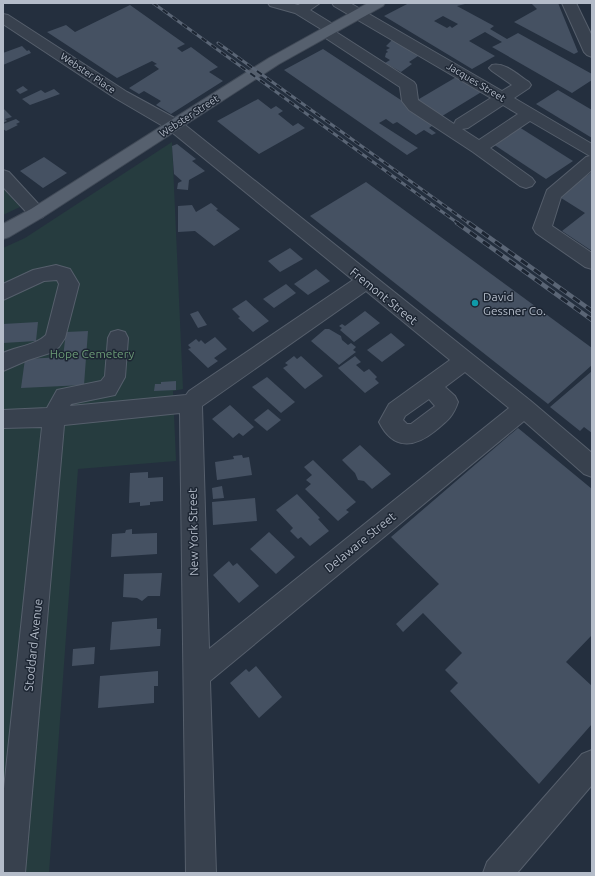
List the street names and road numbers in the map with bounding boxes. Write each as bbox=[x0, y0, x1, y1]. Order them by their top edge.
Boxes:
street label: Webster Place bbox=[58, 50, 118, 96]
street label: Jacques Street bbox=[445, 60, 507, 104]
street label: Webster Street bbox=[157, 93, 221, 139]
street label: Fremont Street bbox=[348, 265, 420, 327]
street label: New York Street bbox=[186, 488, 200, 576]
street label: Delaware Street bbox=[322, 509, 398, 575]
street label: Stoddard Avenue bbox=[22, 598, 44, 692]

